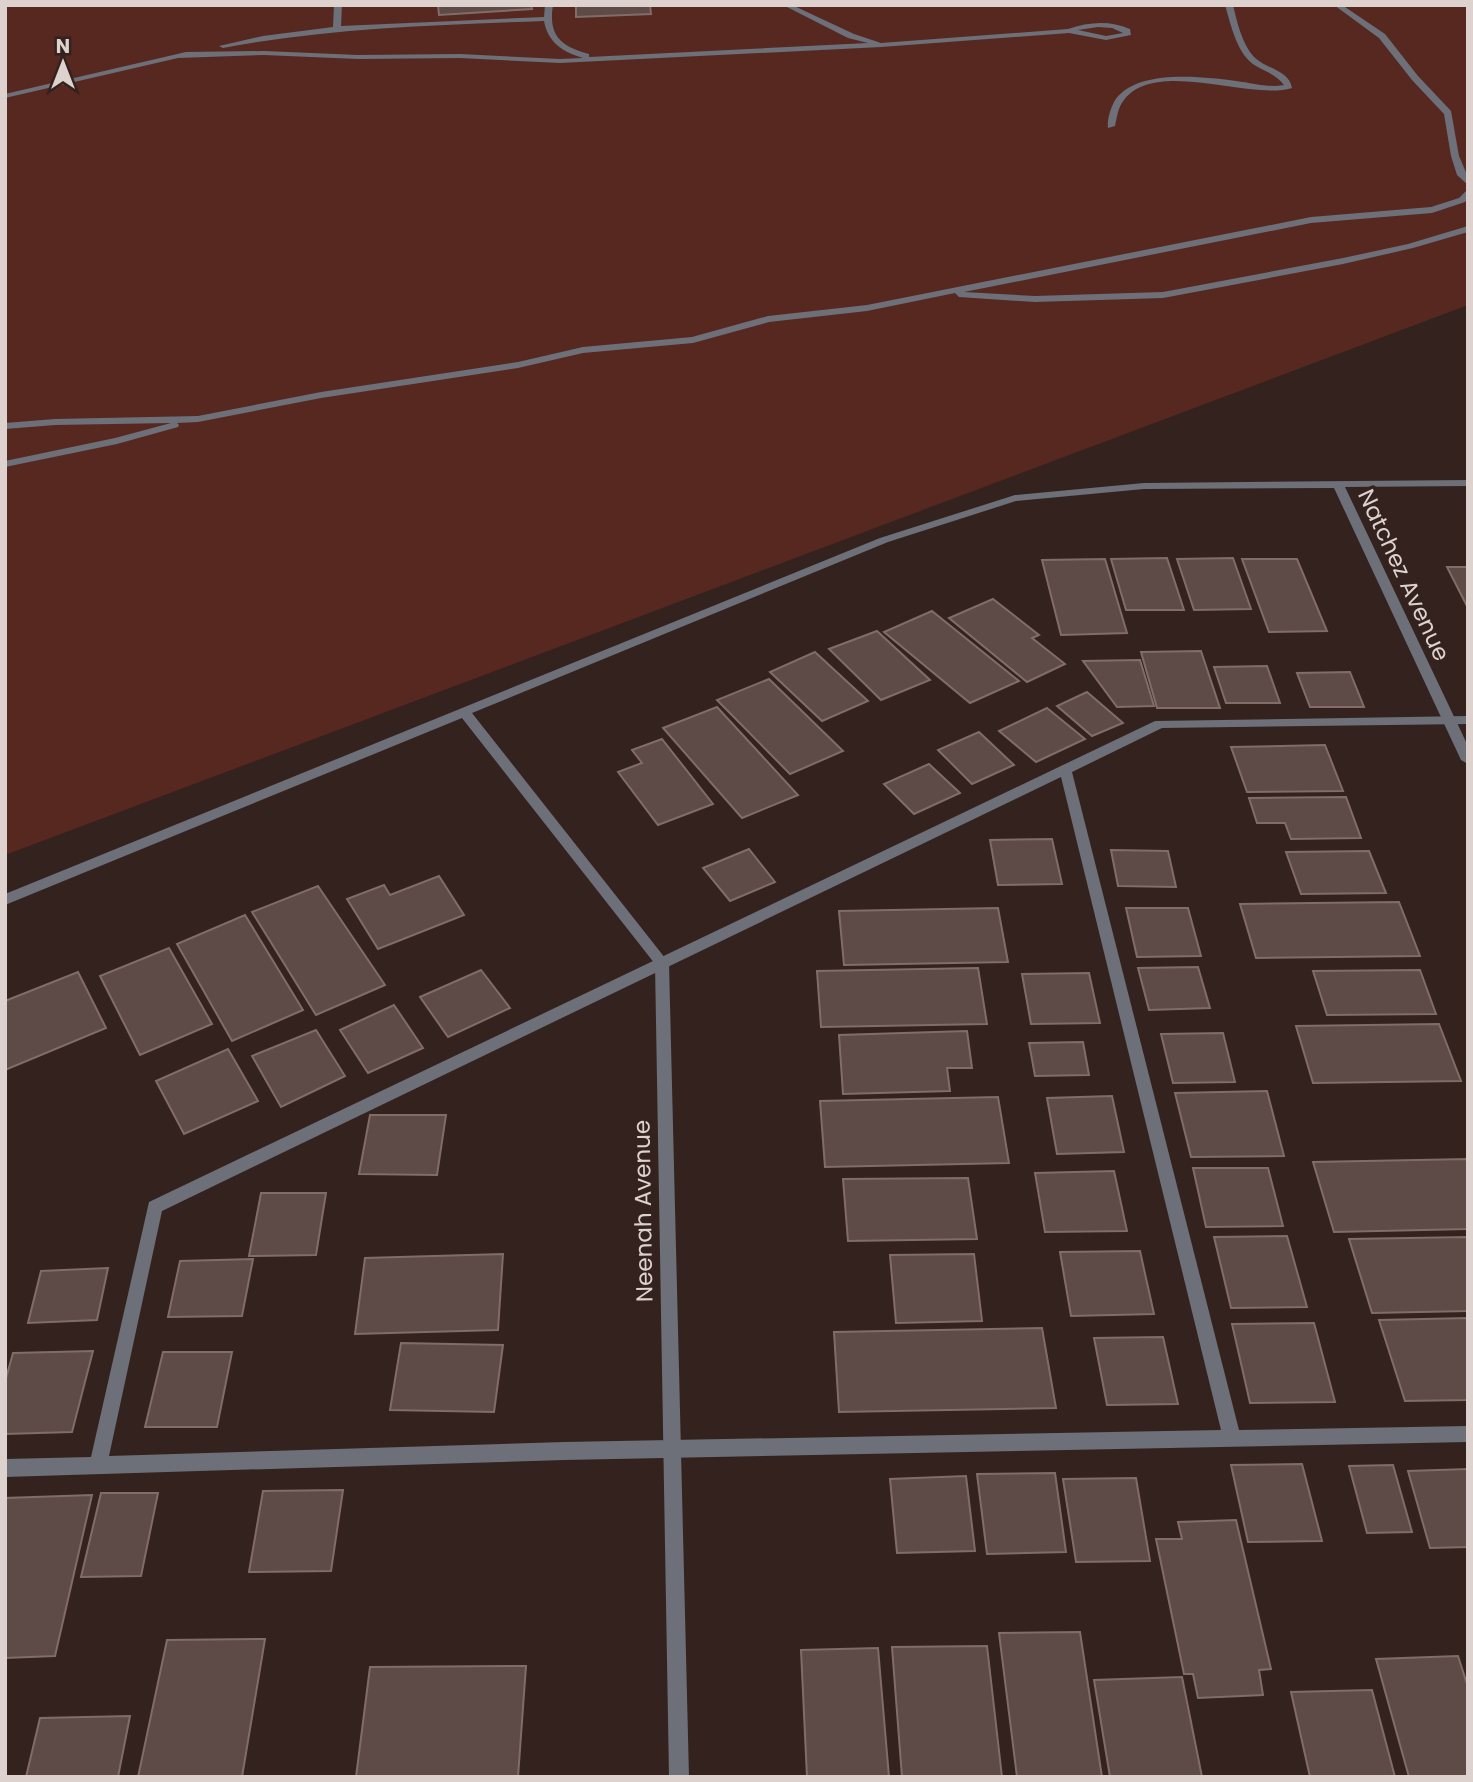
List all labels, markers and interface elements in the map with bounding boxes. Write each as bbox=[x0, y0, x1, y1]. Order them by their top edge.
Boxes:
north arrow bbox=[28, 28, 98, 98]
text: N bbox=[56, 33, 70, 60]
street label: Natchez Avenue bbox=[1350, 484, 1458, 666]
street label: Neenah Avenue bbox=[625, 1120, 661, 1302]

